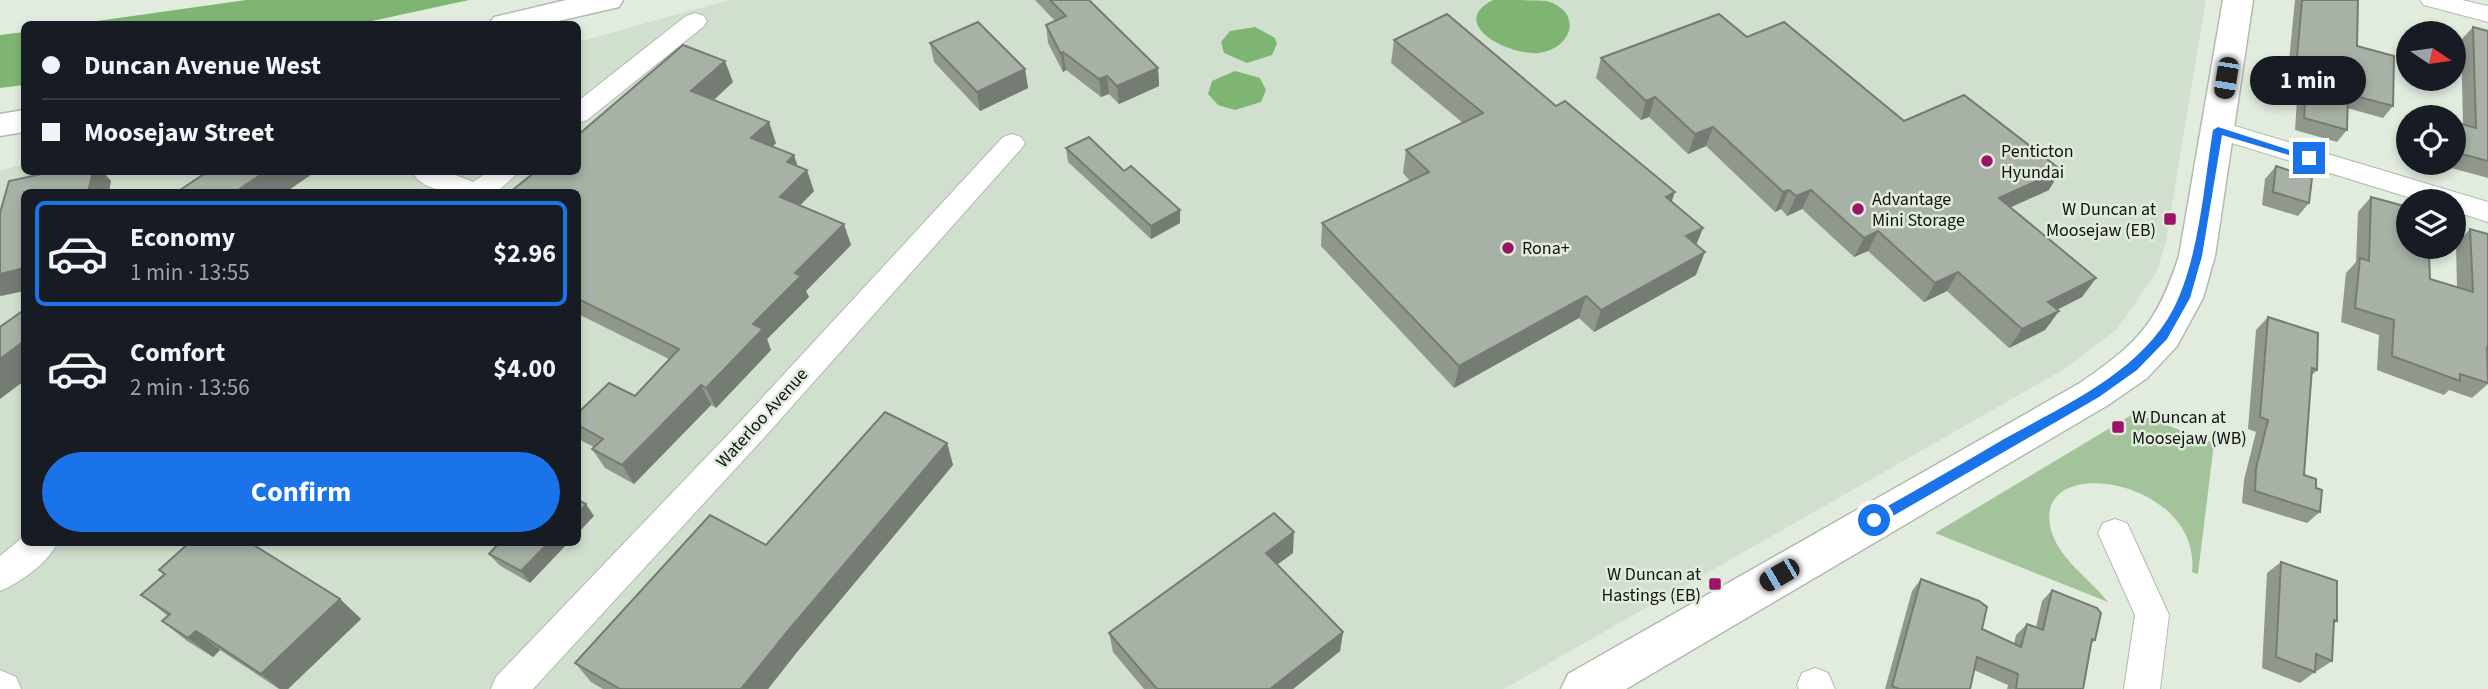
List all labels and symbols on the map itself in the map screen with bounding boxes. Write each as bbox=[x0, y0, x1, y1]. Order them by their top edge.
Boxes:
north arrow bbox=[2396, 21, 2466, 91]
car bbox=[2213, 56, 2240, 100]
callout: 1 min bbox=[2251, 57, 2367, 106]
place label: Penticton Hyundai bbox=[2001, 139, 2074, 185]
route end bbox=[2293, 142, 2325, 174]
marker: Penticton Hyundai bbox=[1979, 153, 1995, 169]
place label: Advantage Mini Storage bbox=[1872, 187, 1965, 233]
place label: W Duncan at Moosejaw (EB) bbox=[2046, 197, 2156, 243]
marker: Advantage Mini Storage bbox=[1850, 201, 1866, 217]
marker: W Duncan at Moosejaw (EB) bbox=[2162, 211, 2178, 227]
place label: Rona+ bbox=[1522, 236, 1570, 261]
marker: Rona+ bbox=[1500, 240, 1516, 256]
street label: Waterloo Avenue bbox=[710, 362, 814, 474]
place label: W Duncan at Moosejaw (WB) bbox=[2132, 405, 2247, 451]
marker: W Duncan at Moosejaw (WB) bbox=[2110, 419, 2126, 435]
route start bbox=[1858, 504, 1890, 536]
car bbox=[1756, 555, 1803, 595]
place label: W Duncan at Hastings (EB) bbox=[1601, 562, 1701, 608]
marker: W Duncan at Hastings (EB) bbox=[1707, 576, 1723, 592]

